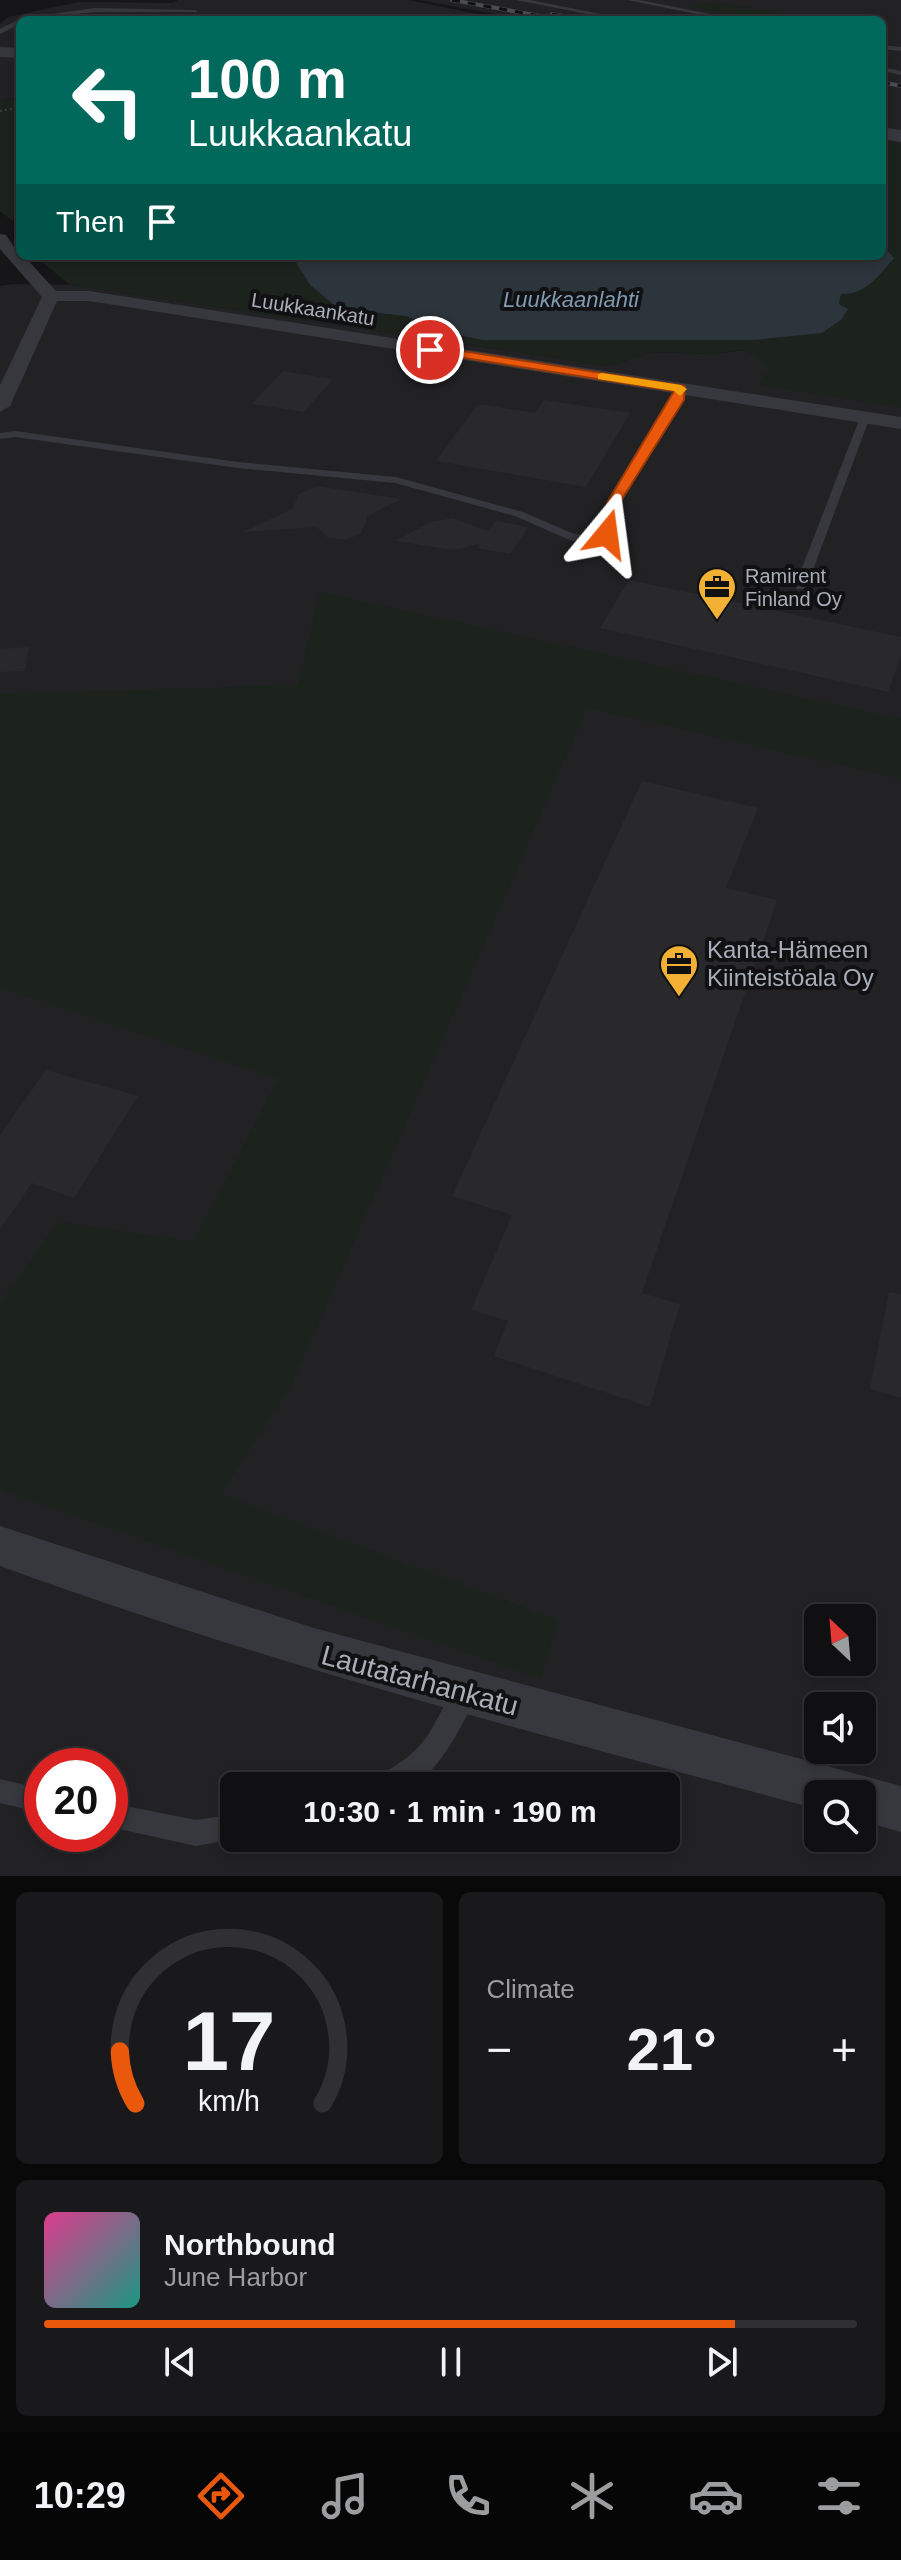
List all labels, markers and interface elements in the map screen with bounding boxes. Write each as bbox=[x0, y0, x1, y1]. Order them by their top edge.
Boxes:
text: 100 m bbox=[188, 47, 347, 110]
icon: left bbox=[56, 48, 160, 152]
text: Luukkaankatu bbox=[188, 113, 412, 154]
icon: arrive bbox=[140, 200, 184, 244]
text: Then bbox=[56, 205, 124, 238]
water label: Luukkaanlahti bbox=[503, 287, 640, 312]
street label: Luukkaankatu bbox=[250, 288, 376, 330]
pin bbox=[396, 316, 464, 384]
icon: arrive bbox=[408, 328, 452, 372]
position arrow bbox=[565, 492, 649, 576]
place label: Ramirent Finland Oy bbox=[745, 565, 842, 610]
office icon: Ramirent Finland Oy bbox=[696, 566, 738, 621]
place label: Kanta-Hämeen Kiinteistöala Oy bbox=[707, 936, 874, 991]
office icon: Kanta-Hämeen Kiinteistöala Oy bbox=[658, 943, 700, 998]
north arrow bbox=[804, 1604, 876, 1676]
map controls bbox=[804, 1604, 876, 1852]
street label: Lautatarhankatu bbox=[318, 1639, 522, 1722]
button: sound bbox=[804, 1692, 876, 1764]
speed limit sign: 20 bbox=[24, 1748, 128, 1852]
button: search bbox=[804, 1780, 876, 1852]
text: 10:30 · 1 min · 190 m bbox=[303, 1795, 597, 1828]
text: Climate bbox=[487, 1974, 575, 2004]
text: 17 bbox=[183, 1995, 276, 2088]
text: 21° bbox=[626, 2016, 717, 2083]
text: − bbox=[487, 2025, 512, 2074]
text: + bbox=[831, 2025, 857, 2074]
text: km/h bbox=[198, 2085, 260, 2117]
text: Northbound bbox=[164, 2228, 336, 2261]
text: June Harbor bbox=[164, 2262, 307, 2292]
icon: previous bbox=[158, 2340, 202, 2384]
icon: pause bbox=[429, 2340, 473, 2384]
icon: next bbox=[700, 2340, 744, 2384]
icon: directions bbox=[193, 2468, 249, 2524]
icon: music bbox=[317, 2468, 373, 2524]
icon: phone bbox=[440, 2468, 496, 2524]
icon: climate bbox=[564, 2468, 620, 2524]
icon: car bbox=[688, 2468, 744, 2524]
icon: filters bbox=[811, 2468, 867, 2524]
text: 10:29 bbox=[34, 2475, 126, 2516]

